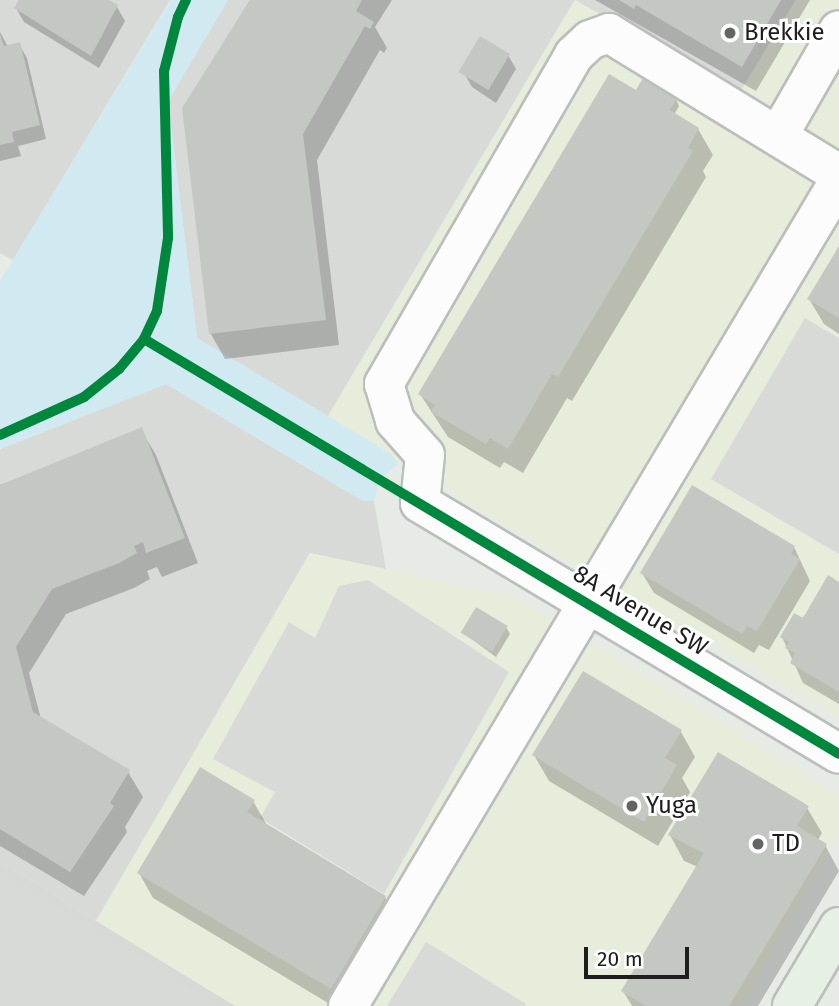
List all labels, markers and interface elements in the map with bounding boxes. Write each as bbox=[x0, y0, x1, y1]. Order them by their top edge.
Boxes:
place label: Brekkie bbox=[744, 19, 825, 47]
marker: Brekkie bbox=[722, 25, 738, 41]
street label: 8A Avenue SW bbox=[567, 560, 713, 662]
place label: Yuga bbox=[646, 792, 697, 820]
marker: Yuga bbox=[624, 798, 640, 814]
place label: TD bbox=[772, 830, 800, 858]
marker: TD bbox=[750, 836, 766, 852]
scale bar bbox=[587, 932, 692, 976]
text: 20 m bbox=[597, 946, 643, 972]

